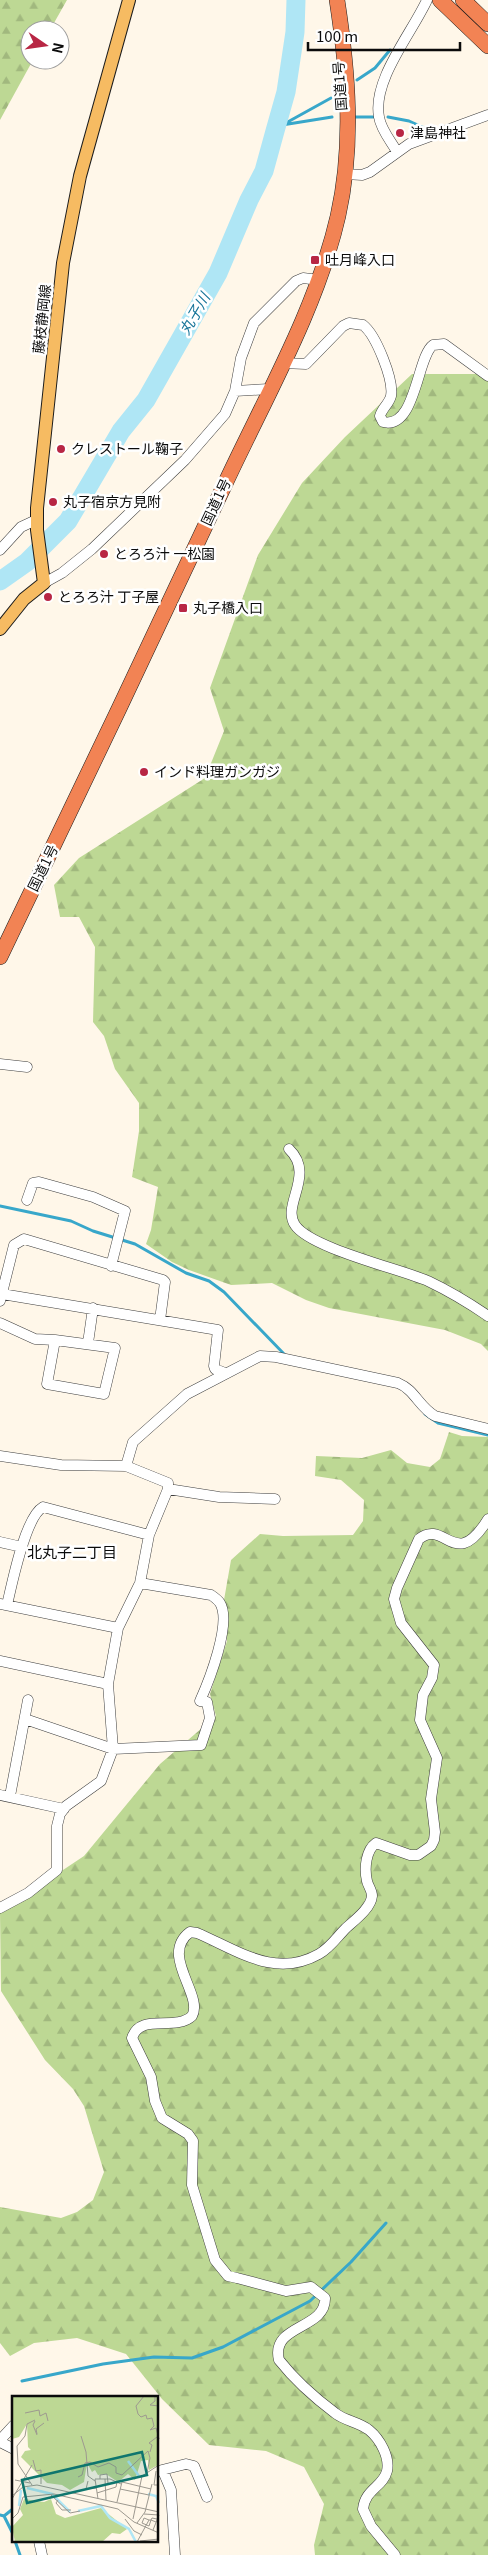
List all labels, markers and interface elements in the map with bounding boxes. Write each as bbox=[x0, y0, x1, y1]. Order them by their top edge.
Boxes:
north arrow bbox=[20, 20, 70, 70]
scale bar bbox=[308, 20, 460, 52]
text: 100 m bbox=[316, 25, 358, 46]
text: N bbox=[48, 41, 70, 56]
street label: 国道1号 bbox=[327, 61, 351, 112]
place label: 津島神社 bbox=[410, 122, 466, 142]
marker: 津島神社 bbox=[394, 127, 406, 139]
place label: 吐月峰入口 bbox=[325, 249, 395, 269]
marker: 吐月峰入口 bbox=[309, 254, 321, 266]
street label: 藤枝静岡線 bbox=[27, 283, 55, 355]
water label: 丸子川 bbox=[173, 287, 215, 338]
place label: クレストール鞠子 bbox=[71, 438, 183, 458]
marker: クレストール鞠子 bbox=[55, 443, 67, 455]
street label: 国道1号 bbox=[196, 475, 235, 528]
place label: 丸子宿京方見附 bbox=[63, 491, 161, 511]
marker: 丸子宿京方見附 bbox=[47, 496, 59, 508]
place label: とろろ汁 一松園 bbox=[114, 543, 215, 563]
marker: とろろ汁 一松園 bbox=[98, 548, 110, 560]
place label: とろろ汁 丁子屋 bbox=[58, 586, 159, 606]
marker: とろろ汁 丁子屋 bbox=[42, 591, 54, 603]
place label: 丸子橋入口 bbox=[193, 597, 263, 617]
marker: 丸子橋入口 bbox=[177, 602, 189, 614]
place label: インド料理ガンガジ bbox=[154, 761, 280, 781]
marker: インド料理ガンガジ bbox=[138, 766, 150, 778]
street label: 国道1号 bbox=[22, 841, 62, 894]
district label: 北丸子二丁目 bbox=[27, 1541, 117, 1562]
inset map bbox=[12, 2396, 159, 2542]

